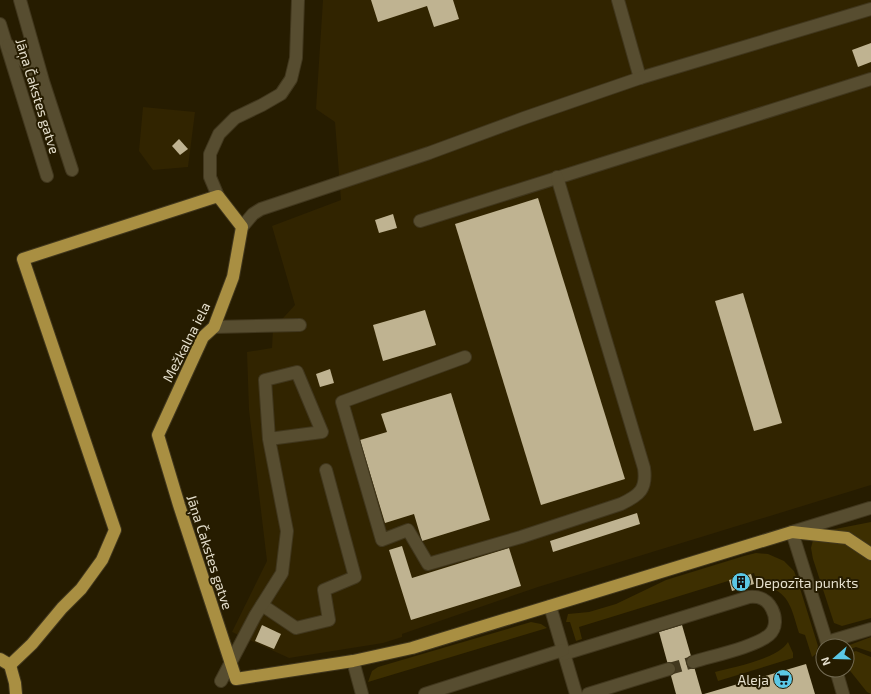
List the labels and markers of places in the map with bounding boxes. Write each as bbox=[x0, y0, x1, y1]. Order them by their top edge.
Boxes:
building icon: Depozīta punkts bbox=[730, 571, 752, 593]
place label: Depozīta punkts bbox=[755, 574, 858, 591]
supermarket icon: Aleja bbox=[772, 668, 794, 690]
place label: Aleja bbox=[737, 671, 769, 688]

